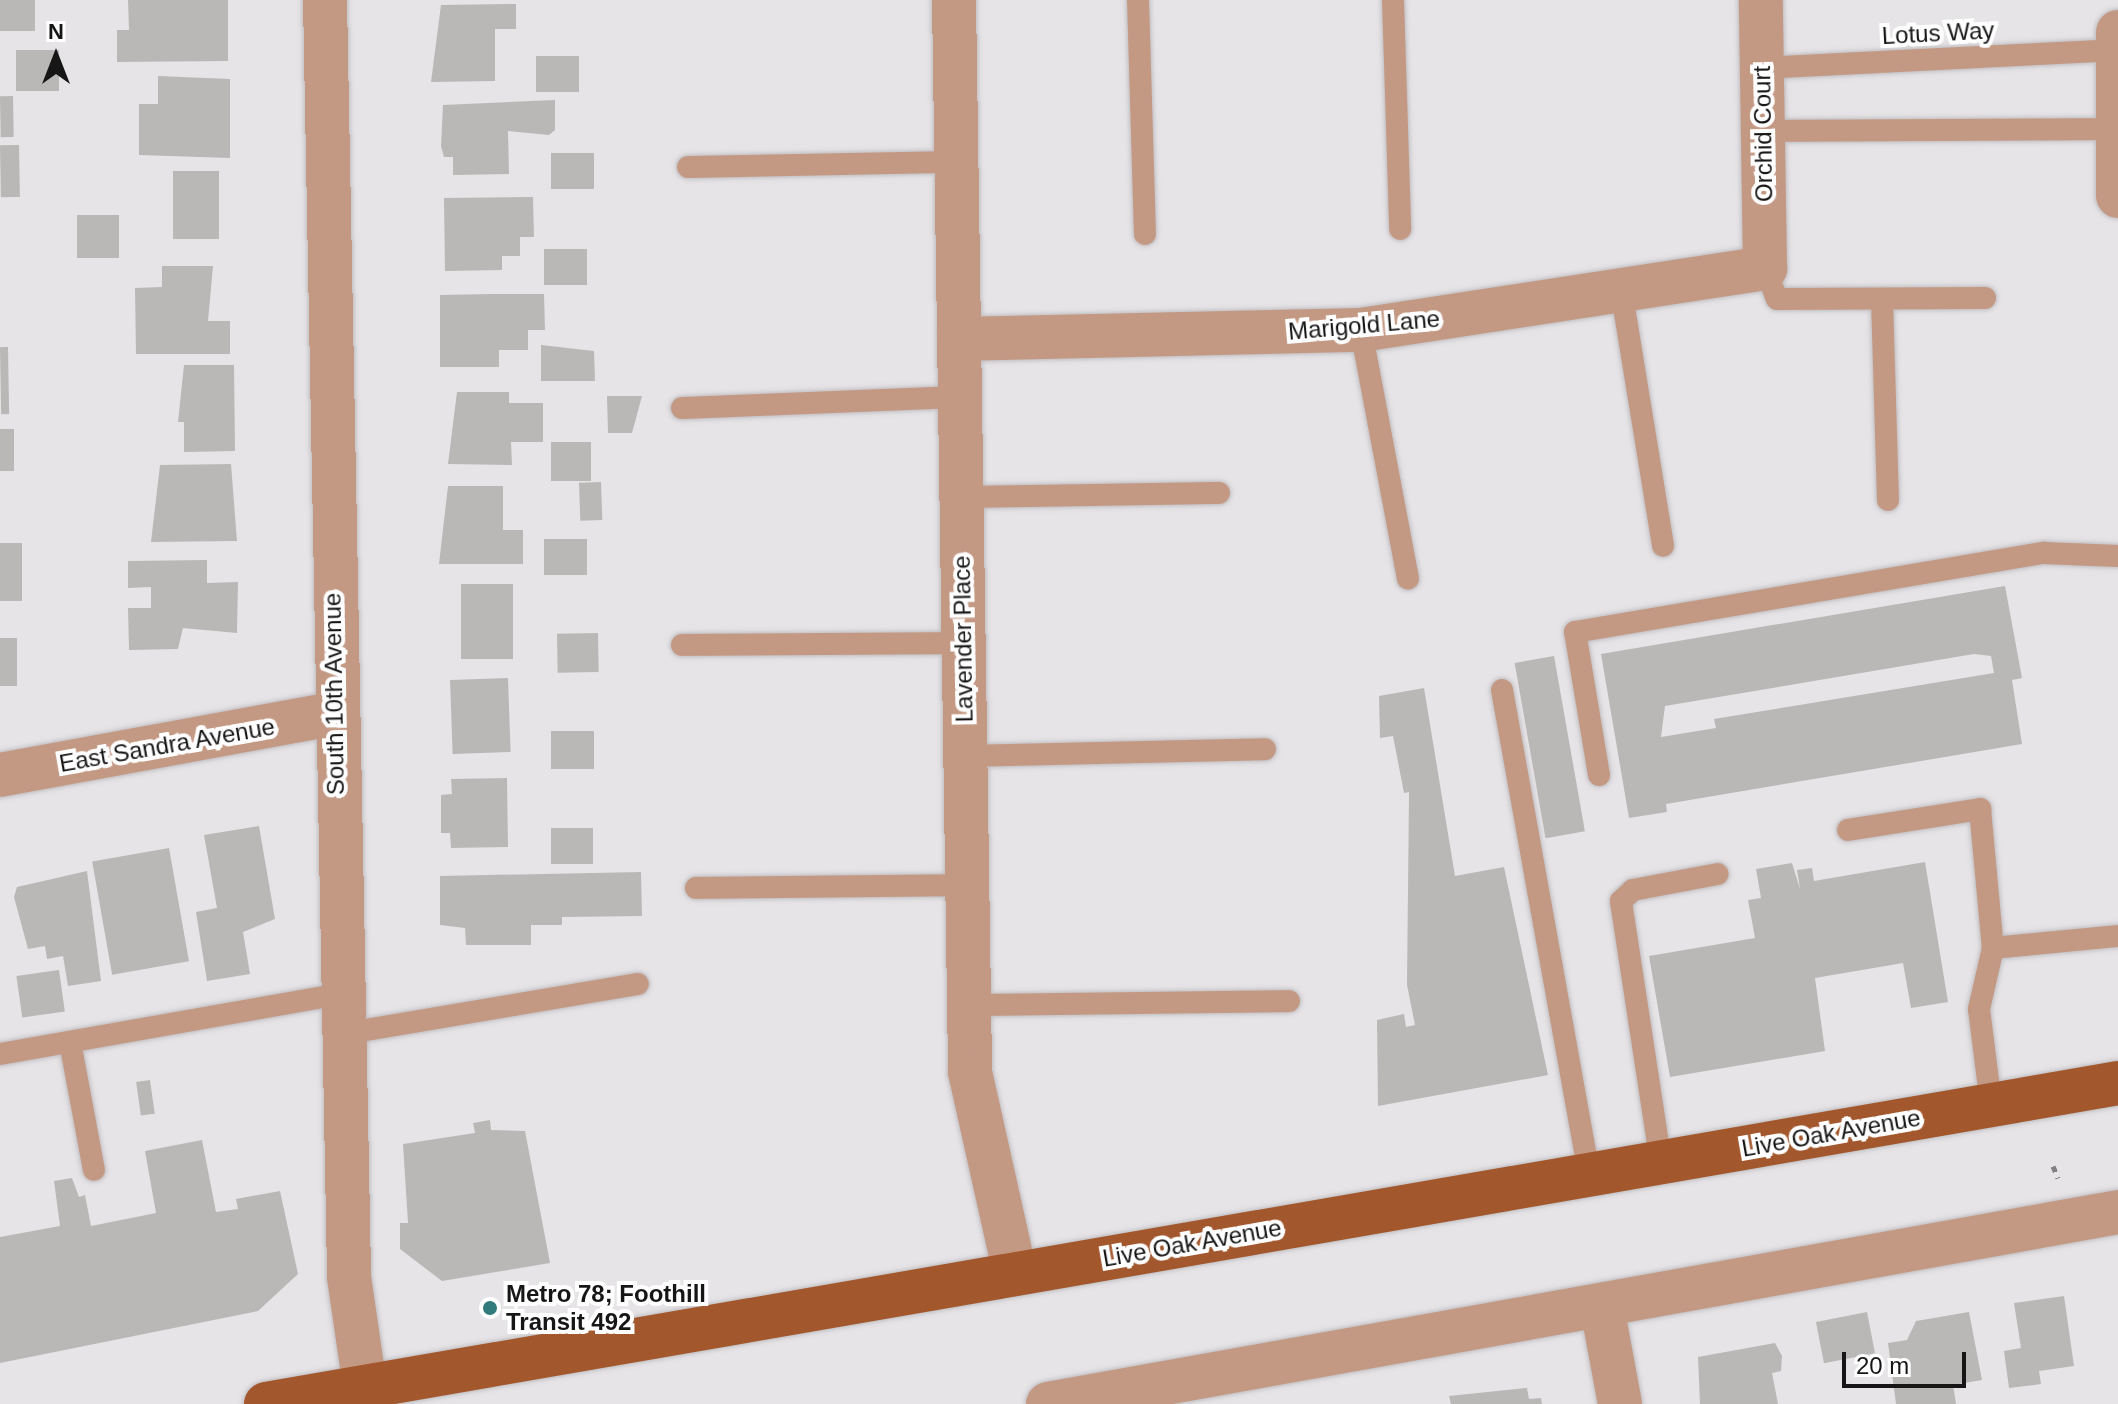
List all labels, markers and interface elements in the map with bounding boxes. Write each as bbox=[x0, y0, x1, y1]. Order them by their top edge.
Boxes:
north arrow bbox=[16, 16, 96, 96]
street label: Lotus Way bbox=[1881, 16, 1995, 50]
text: N bbox=[48, 19, 64, 44]
street label: Orchid Court bbox=[1747, 66, 1779, 202]
street label: Marigold Lane bbox=[1287, 304, 1441, 346]
street label: Lavender Place bbox=[947, 555, 979, 723]
street label: South 10th Avenue bbox=[318, 592, 350, 796]
street label: East Sandra Avenue bbox=[56, 712, 278, 778]
street label: Live Oak Avenue bbox=[1739, 1103, 1923, 1163]
street label: Live Oak Avenue bbox=[1100, 1213, 1284, 1273]
place label: Metro 78; Foothill Transit 492 bbox=[506, 1280, 706, 1336]
marker: Metro 78; Foothill Transit 492 bbox=[481, 1299, 499, 1317]
scale bar bbox=[1846, 1336, 1970, 1386]
text: 20 m bbox=[1856, 1352, 1909, 1379]

